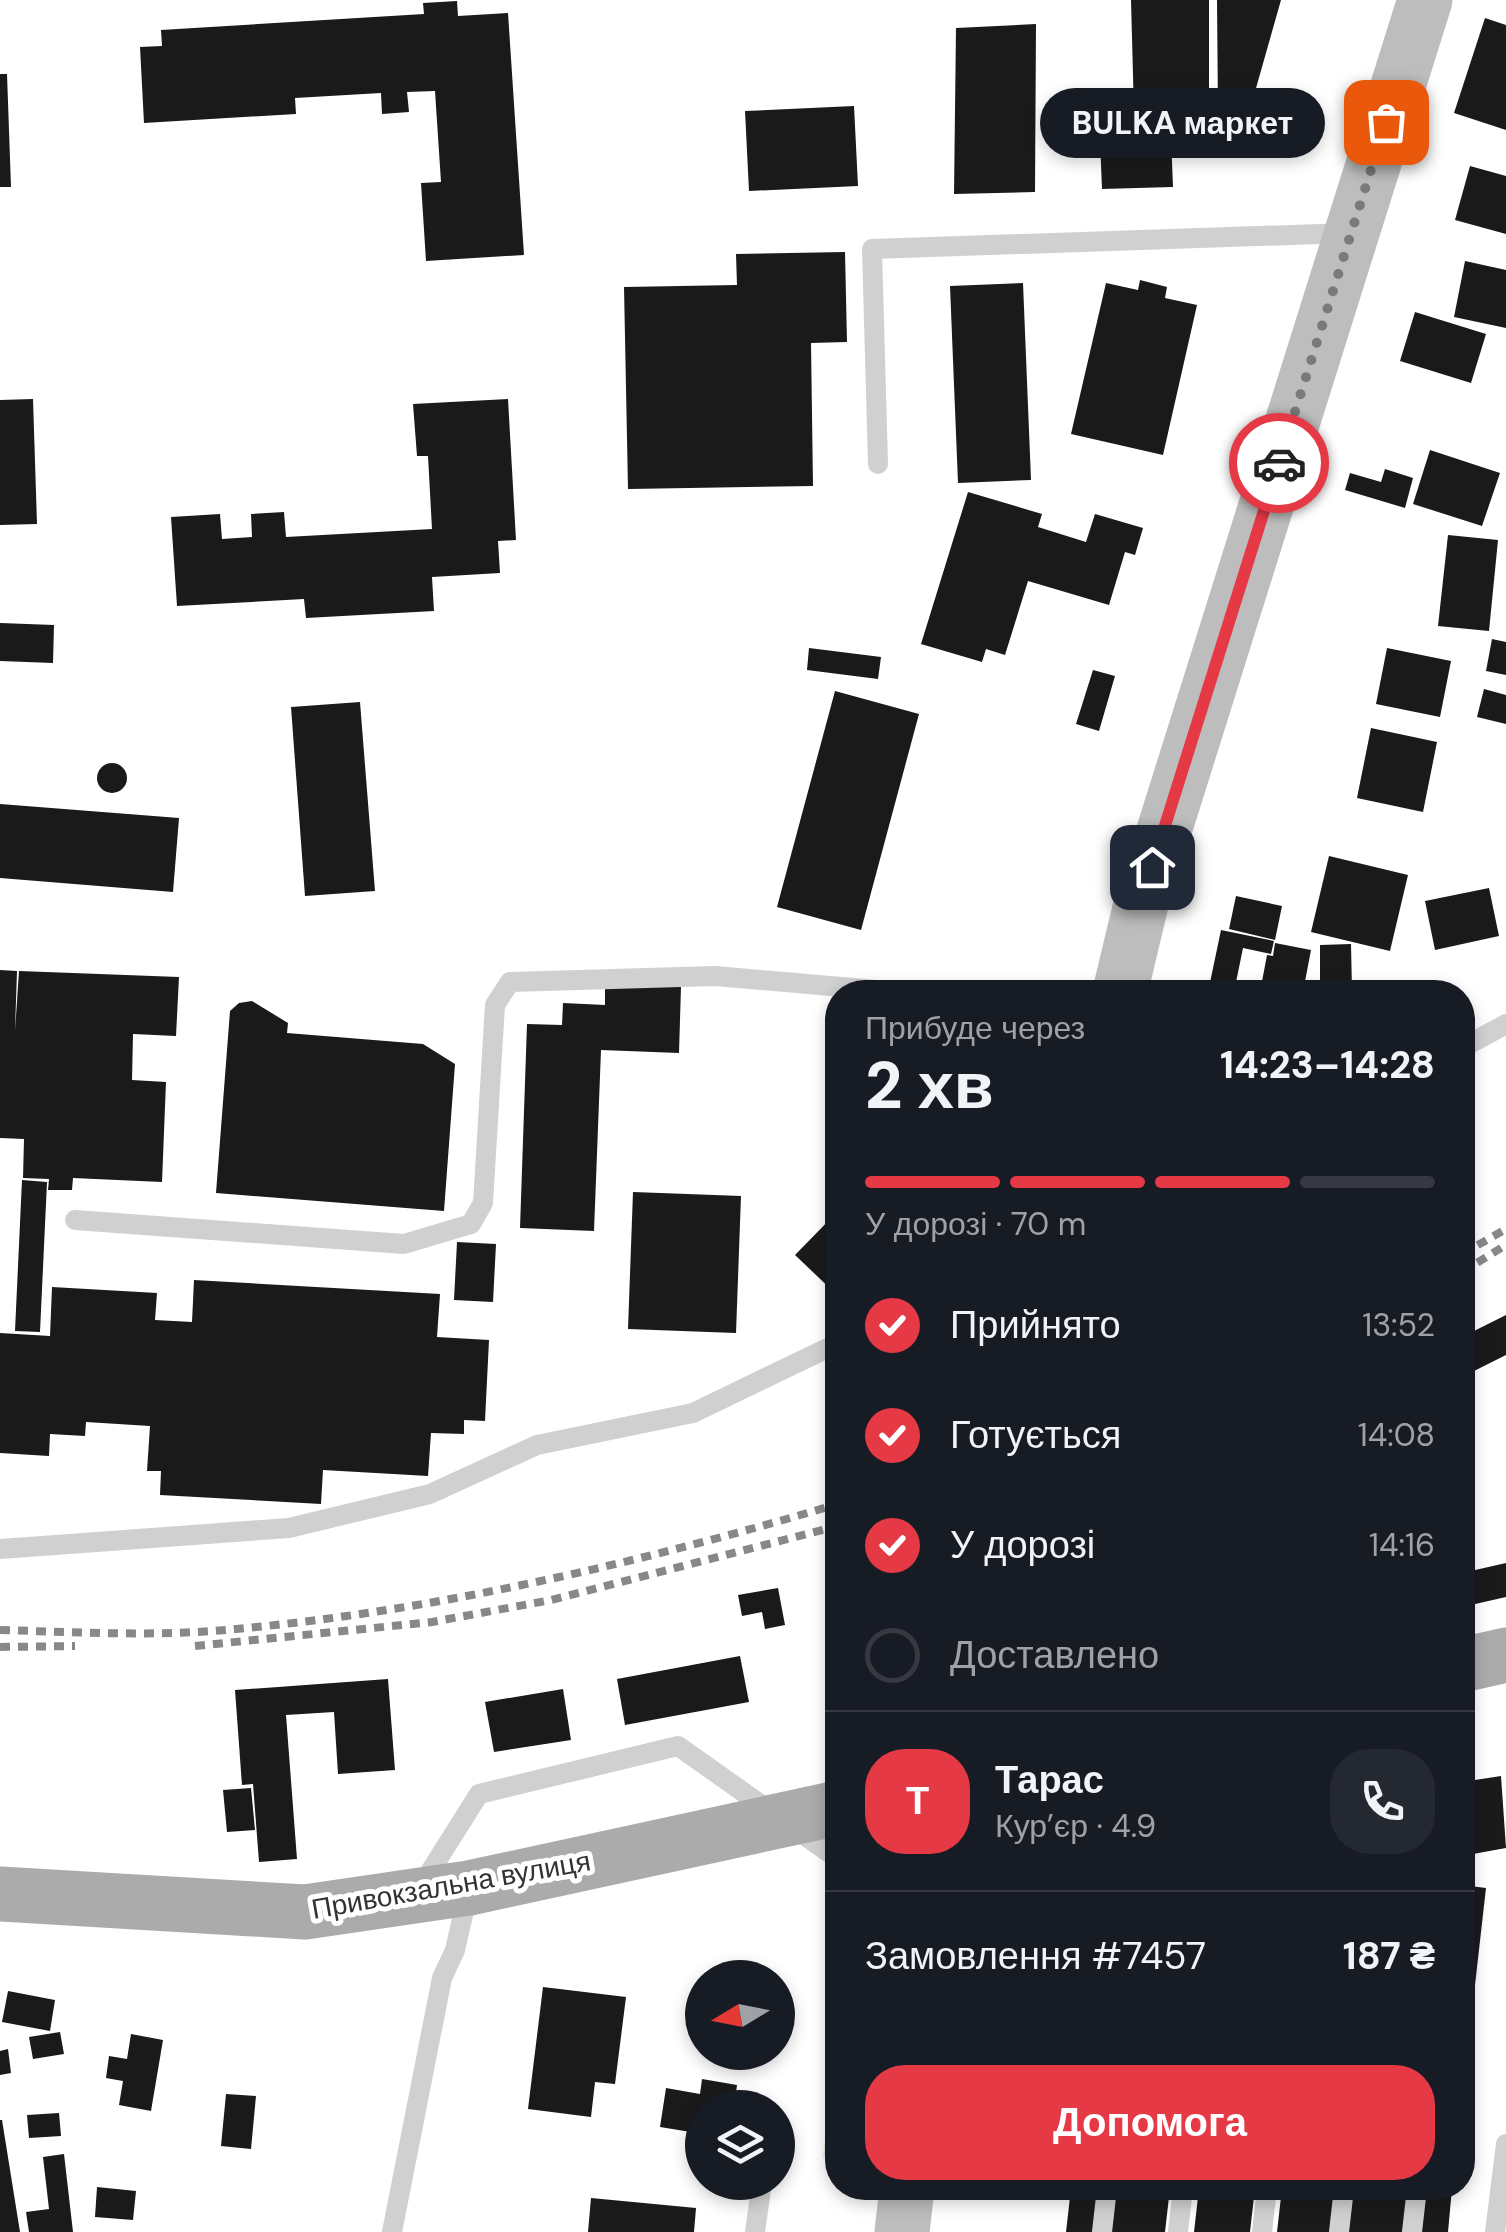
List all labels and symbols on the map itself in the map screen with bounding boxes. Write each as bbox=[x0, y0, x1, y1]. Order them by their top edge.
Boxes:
pin bbox=[1344, 80, 1429, 165]
callout: BULKA маркет bbox=[1041, 87, 1326, 157]
courier bbox=[1229, 413, 1329, 513]
pin bbox=[1110, 825, 1195, 910]
street label: Привокзальна вулиця bbox=[309, 1842, 593, 1928]
north arrow bbox=[685, 1960, 795, 2070]

